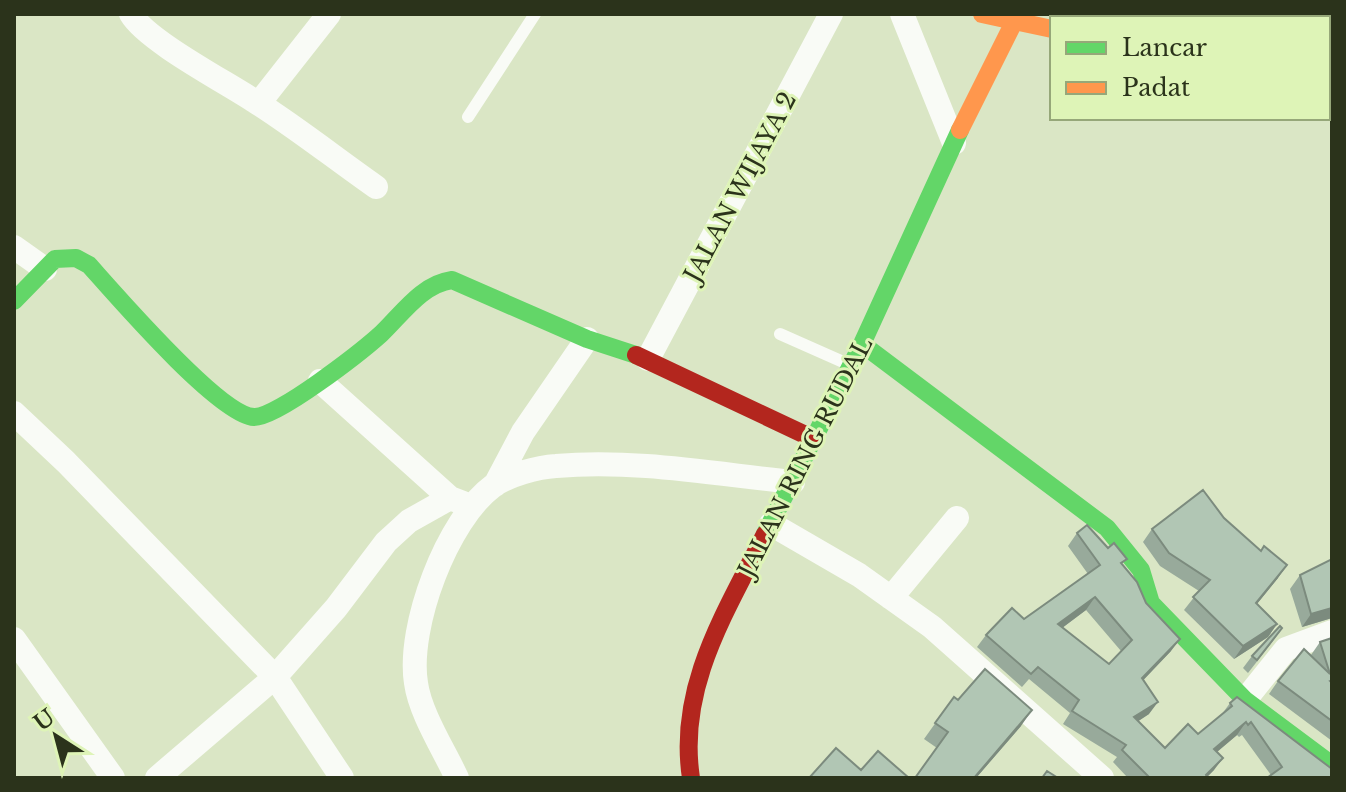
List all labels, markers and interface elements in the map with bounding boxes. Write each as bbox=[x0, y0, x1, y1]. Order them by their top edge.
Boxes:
legend bbox=[1050, 16, 1330, 120]
text: Lancar bbox=[1122, 33, 1207, 62]
text: Padat bbox=[1122, 73, 1190, 102]
street label: JALAN WIJAYA 2 bbox=[676, 87, 802, 289]
street label: JALAN RING RUDAL bbox=[730, 332, 878, 584]
north arrow bbox=[16, 696, 96, 776]
text: U bbox=[29, 703, 61, 737]

